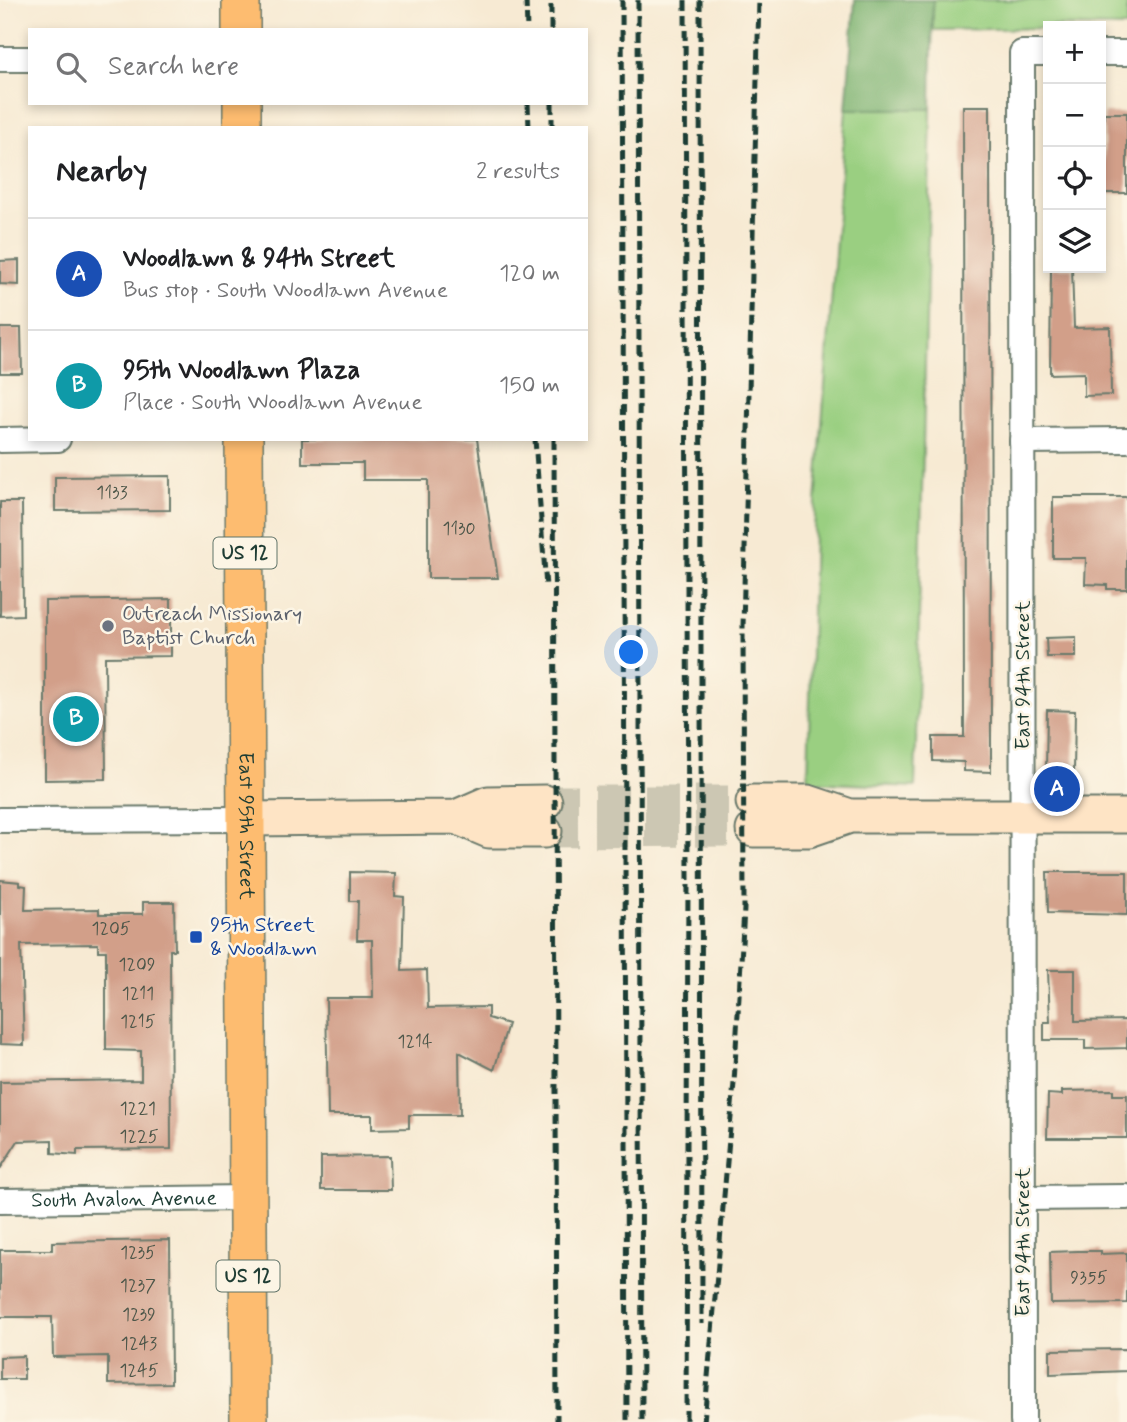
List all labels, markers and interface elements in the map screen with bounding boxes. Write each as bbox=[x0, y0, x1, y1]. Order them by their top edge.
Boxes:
map controls bbox=[1043, 21, 1106, 273]
button: + bbox=[1043, 21, 1106, 84]
search box bbox=[28, 28, 588, 105]
icon: search bbox=[52, 48, 90, 86]
text: Search here bbox=[108, 50, 239, 84]
button: − bbox=[1043, 84, 1106, 147]
button: locate bbox=[1043, 147, 1106, 210]
text: Nearby bbox=[56, 152, 147, 191]
text: 2 results bbox=[476, 157, 560, 187]
button: layers bbox=[1043, 210, 1106, 273]
text: Woodlawn & 94th Street bbox=[123, 242, 395, 276]
text: A bbox=[71, 259, 87, 289]
text: 120 m bbox=[499, 259, 560, 289]
text: Bus stop · South Woodlawn Avenue bbox=[123, 276, 448, 306]
text: 95th Woodlawn Plaza bbox=[123, 354, 360, 388]
text: B bbox=[72, 371, 86, 401]
text: 150 m bbox=[499, 371, 560, 401]
text: Place · South Woodlawn Avenue bbox=[123, 388, 423, 418]
house number: 1133 bbox=[96, 481, 128, 505]
house number: 1130 bbox=[442, 517, 476, 541]
road number: US 12 bbox=[214, 538, 276, 568]
place label: Outreach Missionary Baptist Church bbox=[122, 600, 302, 652]
street label: East 94th Street bbox=[1009, 600, 1037, 750]
marker: Outreach Missionary Baptist Church bbox=[100, 618, 116, 634]
your location bbox=[614, 635, 648, 669]
pin: B bbox=[53, 693, 99, 745]
street label: East 95th Street bbox=[232, 752, 260, 901]
pin: A bbox=[1034, 763, 1080, 815]
place label: 95th Street & Woodlawn bbox=[210, 911, 317, 963]
house number: 1205 bbox=[91, 917, 131, 941]
marker: 95th Street & Woodlawn bbox=[188, 929, 204, 945]
house number: 1209 bbox=[118, 953, 156, 977]
house number: 1211 bbox=[122, 982, 154, 1006]
house number: 1215 bbox=[120, 1010, 156, 1034]
house number: 1214 bbox=[397, 1030, 433, 1054]
house number: 1221 bbox=[120, 1097, 156, 1121]
house number: 1225 bbox=[119, 1125, 159, 1149]
street label: East 94th Street bbox=[1009, 1167, 1037, 1317]
street label: South Avalon Avenue bbox=[31, 1184, 217, 1215]
house number: 1235 bbox=[120, 1241, 156, 1265]
road number: US 12 bbox=[216, 1260, 280, 1292]
house number: 9355 bbox=[1070, 1266, 1108, 1290]
house number: 1237 bbox=[120, 1274, 156, 1298]
house number: 1239 bbox=[122, 1303, 156, 1327]
house number: 1243 bbox=[121, 1332, 157, 1356]
house number: 1245 bbox=[120, 1359, 159, 1383]

